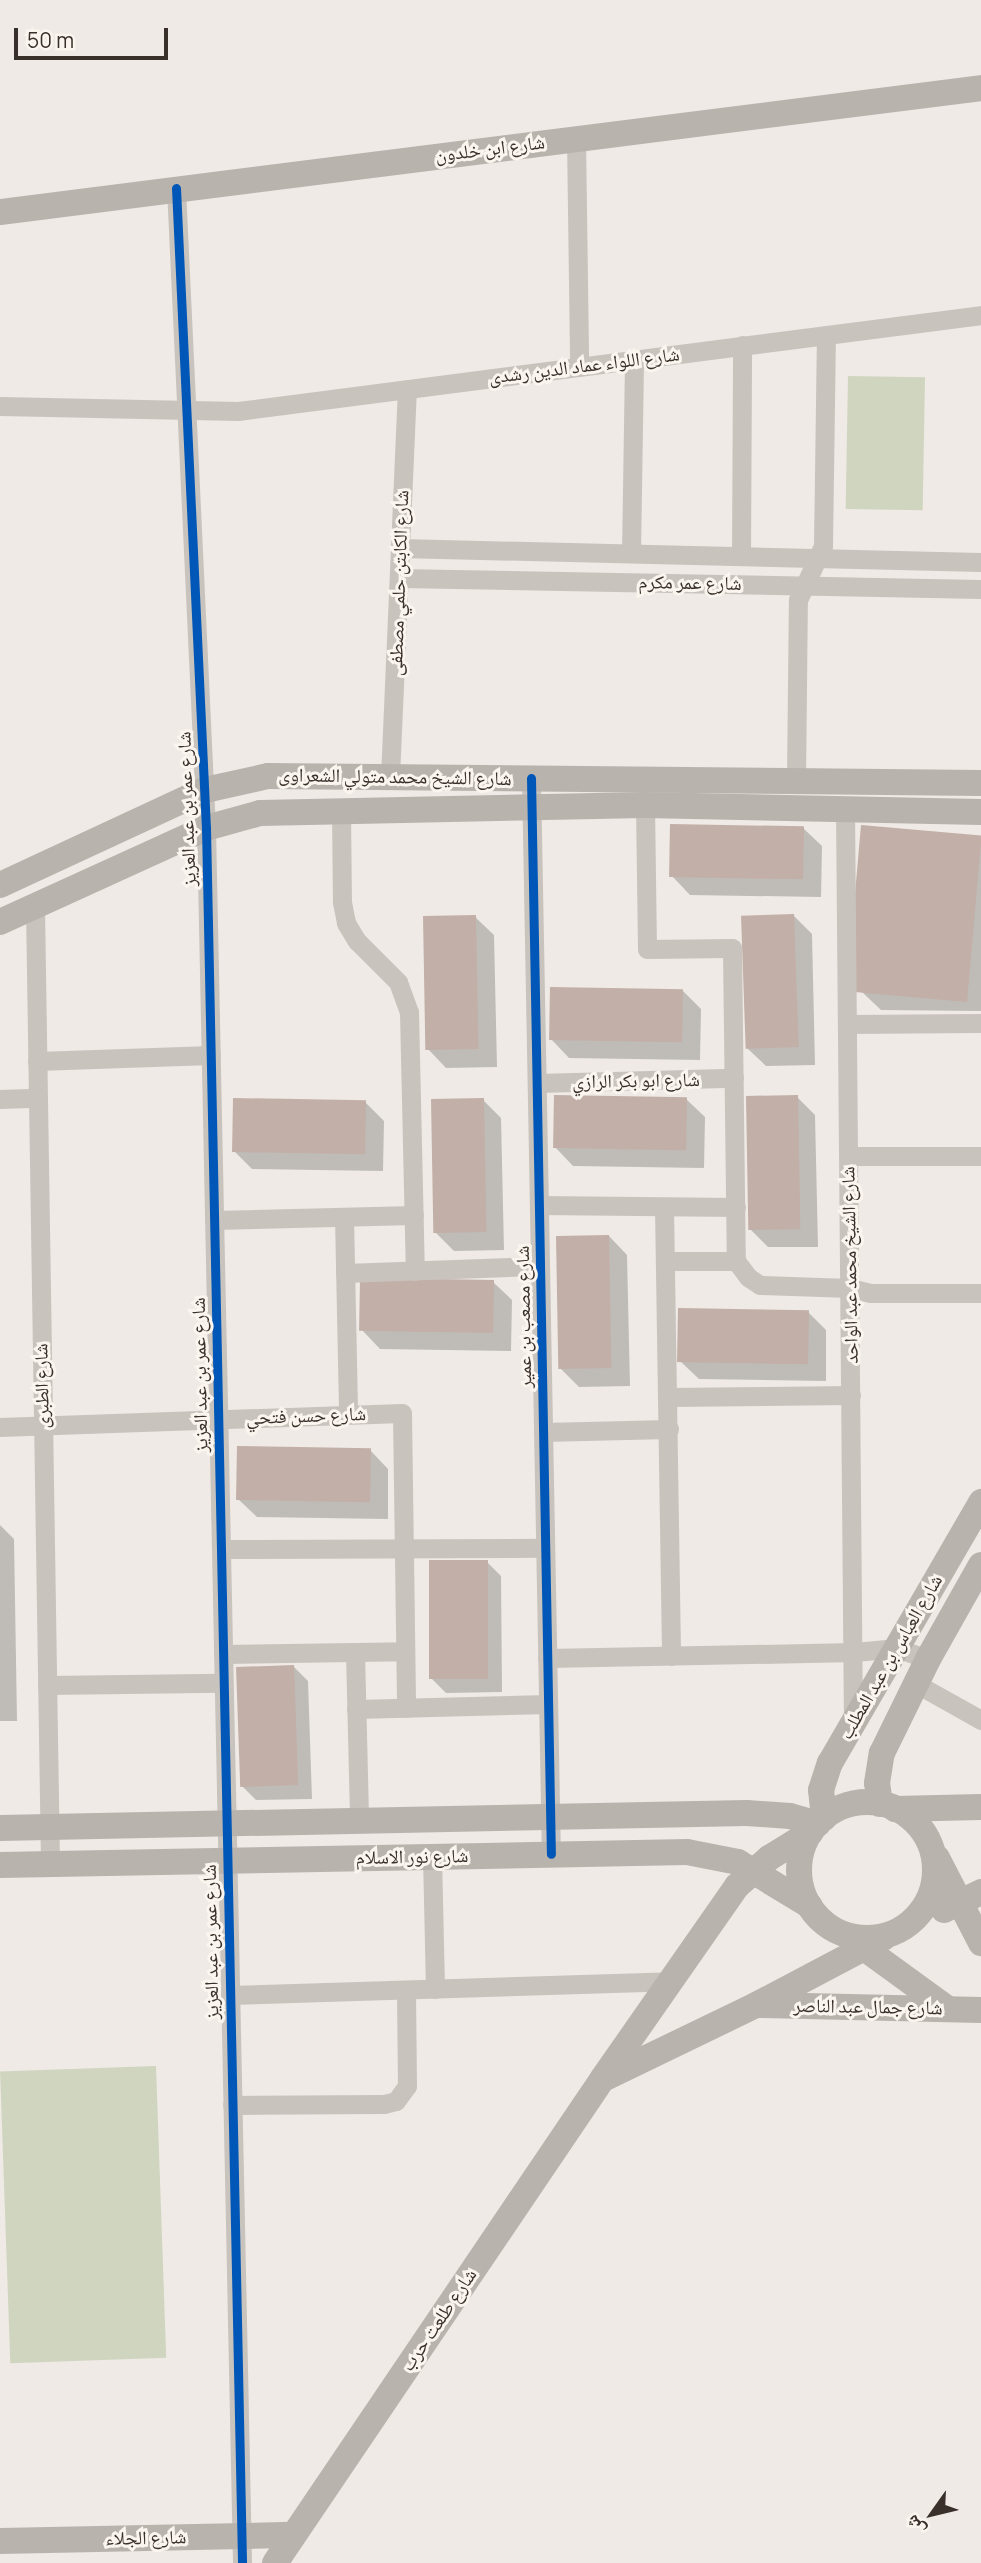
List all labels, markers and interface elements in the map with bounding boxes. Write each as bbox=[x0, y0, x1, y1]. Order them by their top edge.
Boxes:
scale bar bbox=[18, 14, 172, 58]
text: 50 m bbox=[27, 26, 74, 54]
street label: شارع ابن خلدون bbox=[434, 131, 546, 167]
street label: شارع اللواء عماد الدين رشدى bbox=[487, 343, 681, 389]
street label: شارع الكابتن حلمي مصطفى bbox=[384, 490, 414, 676]
street label: شارع عمر مكرم bbox=[638, 571, 742, 595]
street label: شارع عمر بن عبد العزيز bbox=[173, 731, 201, 887]
street label: شارع الشيخ محمد متولي الشعراوى bbox=[278, 764, 512, 790]
street label: شارع ابو بكر الرازي bbox=[572, 1068, 700, 1094]
street label: شارع الشيخ محمد عبد الواحد bbox=[837, 1166, 863, 1364]
street label: شارع مصعب بن عمير bbox=[511, 1245, 537, 1389]
street label: شارع عمر بن عبد العزيز bbox=[187, 1297, 213, 1453]
street label: شارع الطبرى bbox=[30, 1343, 54, 1429]
street label: شارع حسن فتحي bbox=[246, 1403, 366, 1429]
street label: شارع العباس بن عبد المطلب bbox=[835, 1571, 947, 1743]
street label: شارع نور الاسلام bbox=[355, 1845, 469, 1869]
street label: شارع عمر بن عبد العزيز bbox=[198, 1864, 224, 2020]
street label: شارع جمال عبد الناصر bbox=[793, 1994, 943, 2020]
street label: شارع طلعت حرب bbox=[396, 2264, 482, 2376]
north arrow bbox=[897, 2479, 967, 2549]
text: ش bbox=[898, 2510, 931, 2541]
street label: شارع الجلاء bbox=[105, 2526, 187, 2550]

